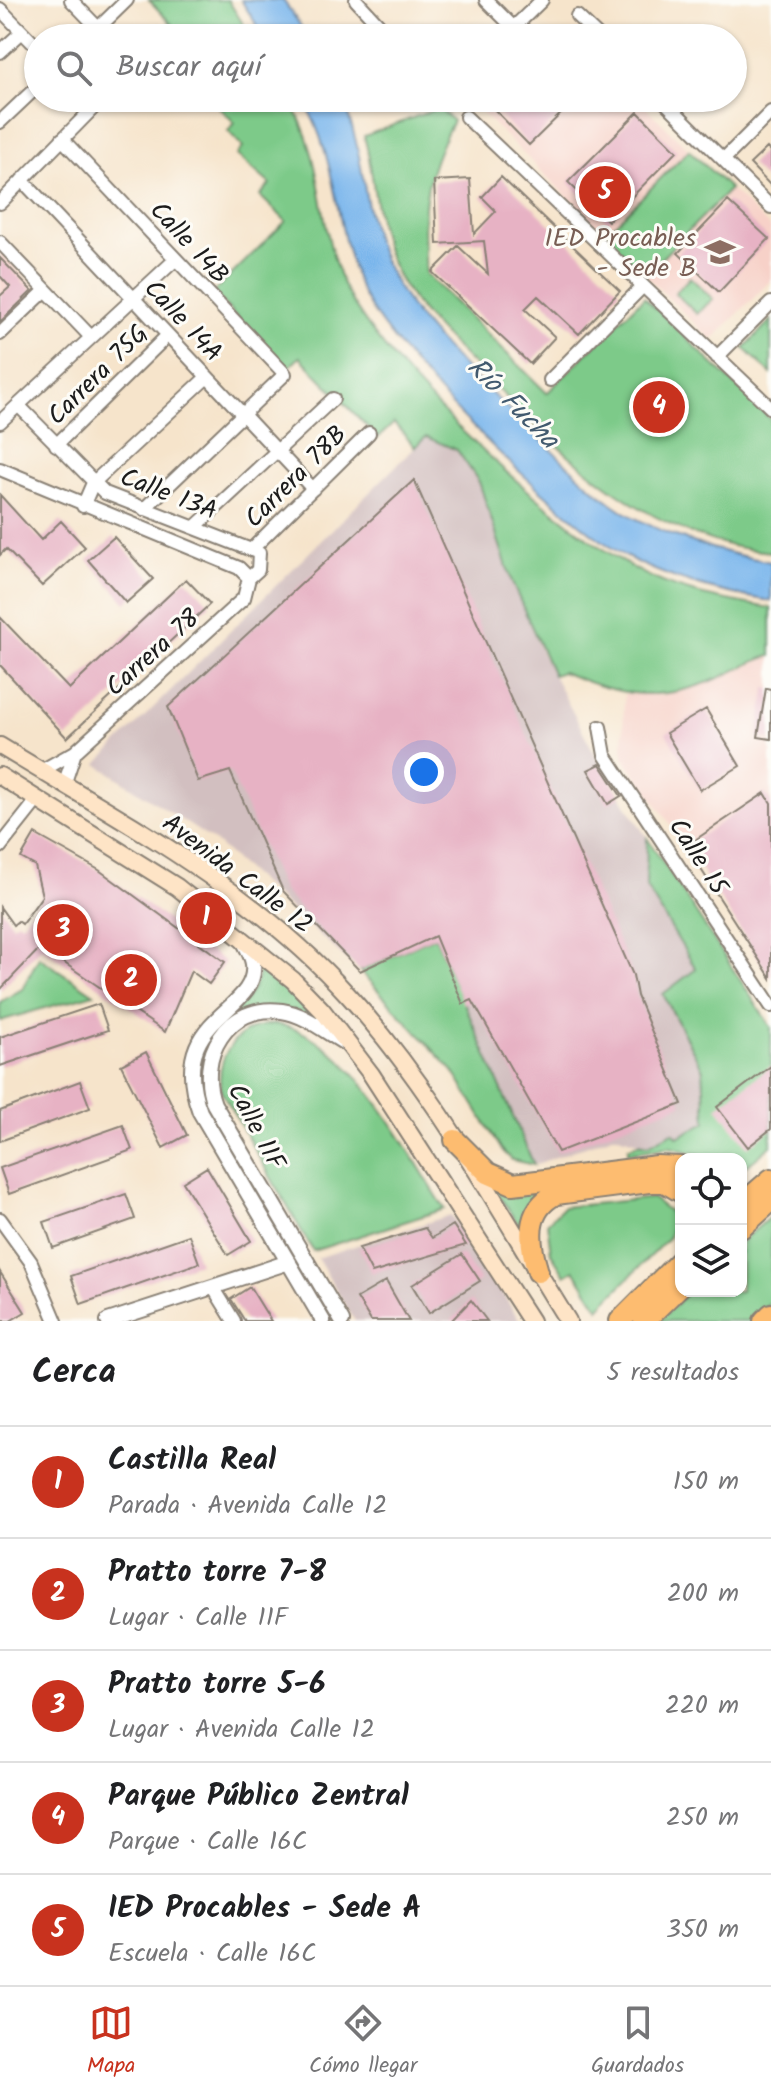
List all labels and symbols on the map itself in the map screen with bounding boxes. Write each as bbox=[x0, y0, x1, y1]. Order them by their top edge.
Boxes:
pin: 5 bbox=[579, 162, 631, 222]
street label: Calle 14B bbox=[139, 192, 239, 295]
place label: IED Procables - Sede B bbox=[544, 218, 696, 290]
school or university icon: IED Procables - Sede B bbox=[703, 235, 737, 269]
street label: Calle 14A bbox=[133, 270, 232, 373]
street label: Carrera 75G bbox=[38, 315, 159, 436]
water label: Río Fucha bbox=[455, 347, 570, 462]
pin: 4 bbox=[633, 377, 685, 437]
street label: Carrera 78B bbox=[235, 416, 358, 539]
street label: Calle 13A bbox=[113, 457, 223, 533]
street label: Carrera 78 bbox=[96, 599, 211, 708]
your location bbox=[404, 752, 444, 792]
street label: Avenida Calle 12 bbox=[157, 806, 319, 940]
street label: Calle 15 bbox=[657, 810, 739, 906]
pin: 1 bbox=[180, 888, 232, 948]
pin: 3 bbox=[37, 900, 89, 960]
pin: 2 bbox=[105, 950, 157, 1010]
street label: Calle 11F bbox=[215, 1076, 297, 1180]

